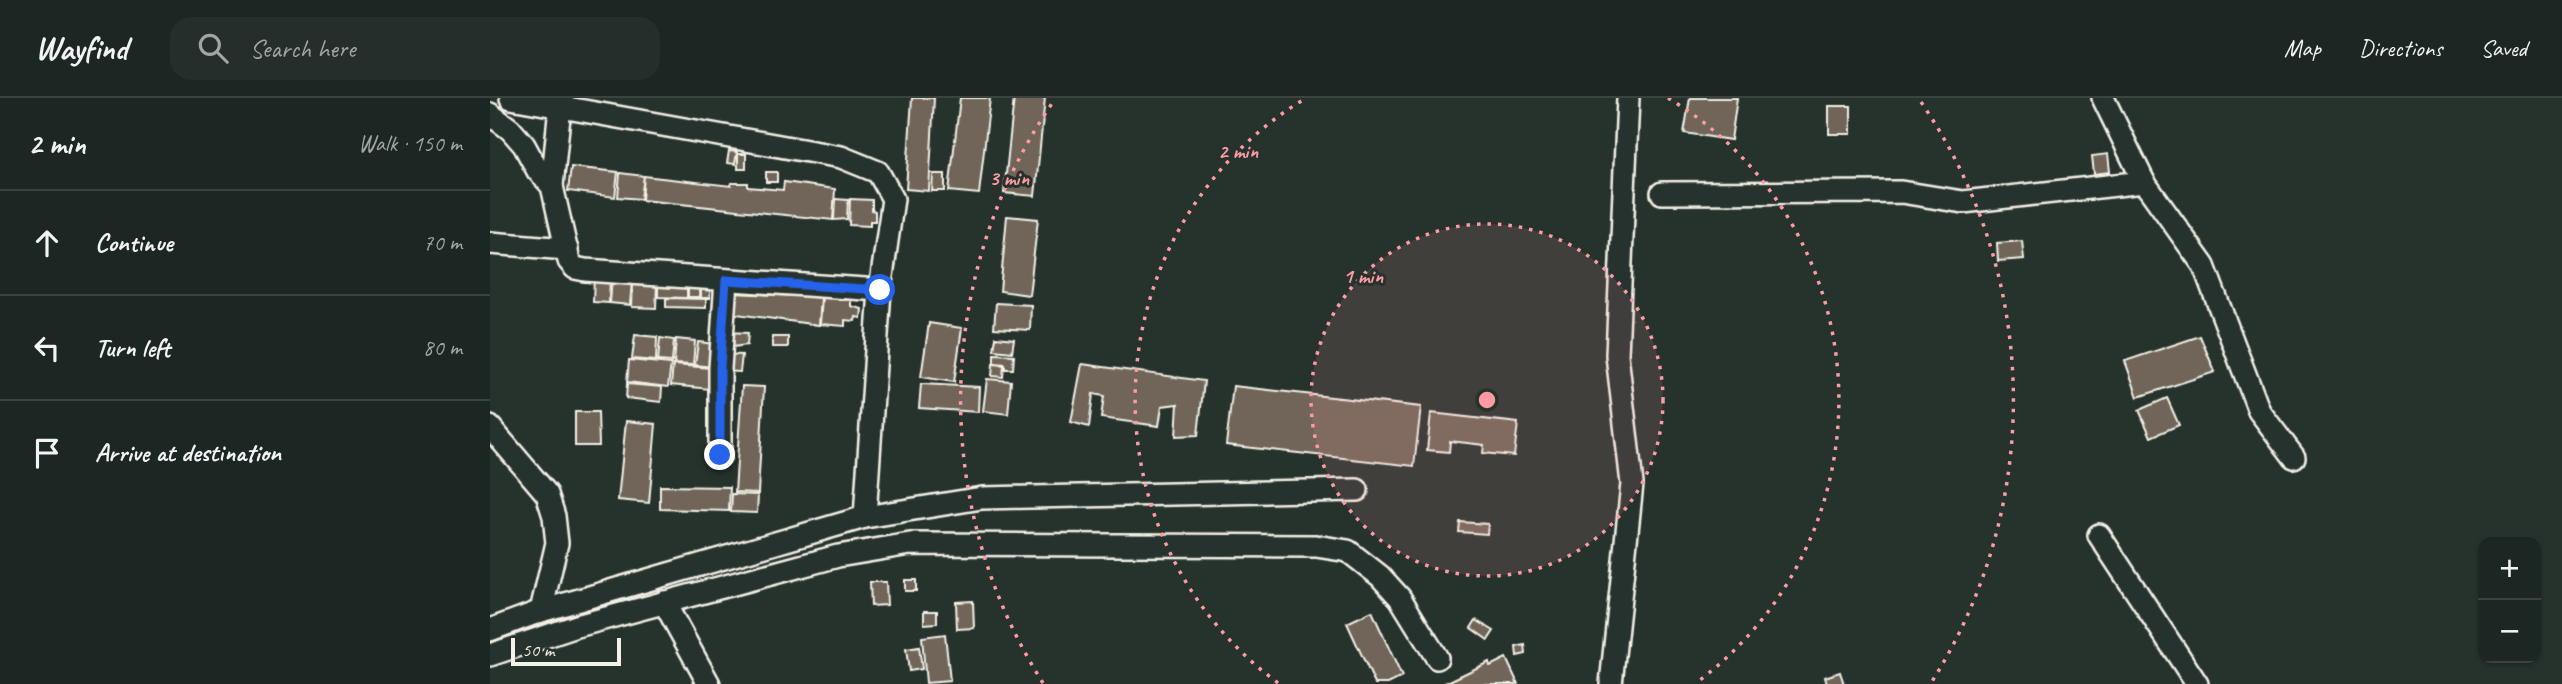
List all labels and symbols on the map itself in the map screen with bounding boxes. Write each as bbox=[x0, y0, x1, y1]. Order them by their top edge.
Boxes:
text: 2 min bbox=[1218, 138, 1258, 164]
text: 3 min bbox=[989, 165, 1029, 191]
text: 1 min bbox=[1343, 263, 1383, 289]
route start bbox=[864, 274, 895, 305]
centre of rings bbox=[1475, 388, 1499, 412]
route end bbox=[704, 439, 735, 470]
scale bar bbox=[511, 635, 621, 667]

